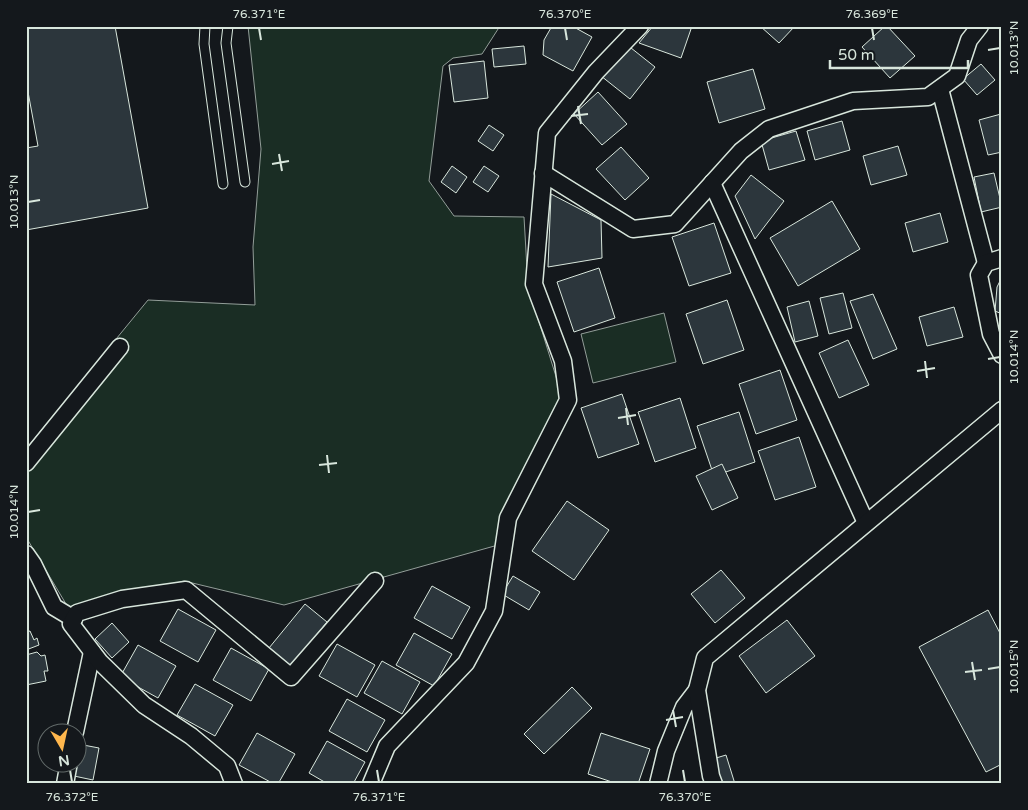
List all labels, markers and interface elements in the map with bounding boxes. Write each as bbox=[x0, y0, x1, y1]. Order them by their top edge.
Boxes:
text: 76.371°E bbox=[233, 7, 286, 21]
text: 76.370°E bbox=[539, 7, 592, 21]
text: 76.369°E bbox=[846, 7, 899, 21]
text: 10.013°N bbox=[1007, 21, 1021, 75]
scale bar bbox=[830, 38, 968, 70]
text: 50 m bbox=[838, 46, 875, 64]
text: 10.013°N bbox=[7, 175, 21, 229]
text: 10.014°N bbox=[1007, 330, 1021, 384]
text: 10.014°N bbox=[7, 485, 21, 539]
text: 10.015°N bbox=[1007, 640, 1021, 694]
north arrow bbox=[38, 722, 88, 772]
text: N bbox=[57, 751, 71, 770]
text: 76.372°E bbox=[46, 790, 99, 804]
text: 76.371°E bbox=[353, 790, 406, 804]
text: 76.370°E bbox=[659, 790, 712, 804]

